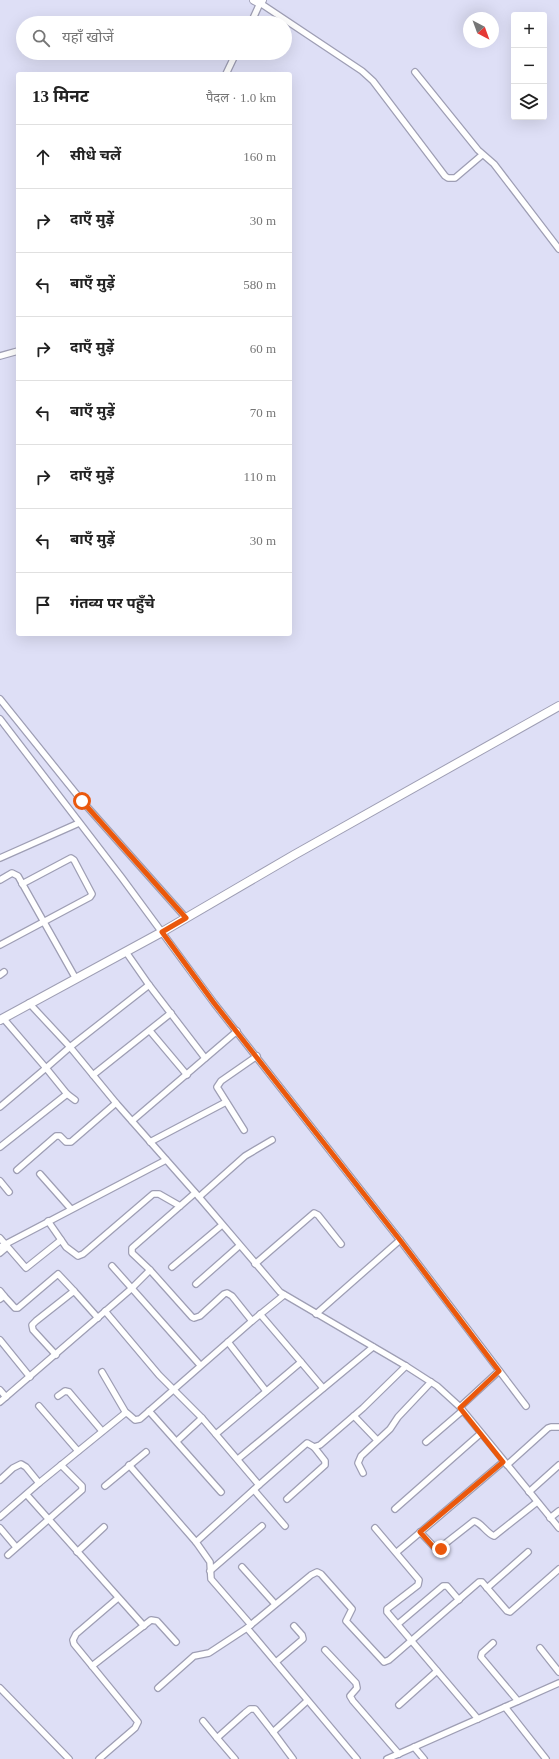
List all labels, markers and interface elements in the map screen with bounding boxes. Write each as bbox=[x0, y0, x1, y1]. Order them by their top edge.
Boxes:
north arrow bbox=[463, 12, 499, 48]
map controls bbox=[511, 12, 547, 120]
button: + bbox=[511, 12, 547, 48]
search box bbox=[16, 16, 292, 60]
icon: search bbox=[30, 27, 52, 49]
text: यहाँ खोजें bbox=[62, 29, 114, 45]
button: − bbox=[511, 48, 547, 84]
button: layers bbox=[511, 84, 547, 120]
text: 13 मिनट bbox=[32, 87, 89, 106]
text: पैदल · 1.0 km bbox=[206, 90, 276, 105]
icon: ahead bbox=[32, 146, 54, 168]
text: सीधे चलें bbox=[70, 147, 121, 163]
text: 160 m bbox=[243, 149, 276, 164]
icon: right bbox=[32, 210, 54, 232]
text: दाएँ मुड़ें bbox=[70, 211, 114, 227]
text: 30 m bbox=[250, 213, 276, 228]
icon: left bbox=[32, 274, 54, 296]
text: बाएँ मुड़ें bbox=[70, 275, 115, 291]
text: 580 m bbox=[243, 277, 276, 292]
icon: right bbox=[32, 338, 54, 360]
text: दाएँ मुड़ें bbox=[70, 339, 114, 355]
text: 60 m bbox=[250, 341, 276, 356]
icon: left bbox=[32, 402, 54, 424]
text: बाएँ मुड़ें bbox=[70, 403, 115, 419]
text: 70 m bbox=[250, 405, 276, 420]
icon: right bbox=[32, 466, 54, 488]
text: दाएँ मुड़ें bbox=[70, 467, 114, 483]
text: 110 m bbox=[244, 469, 276, 484]
icon: left bbox=[32, 530, 54, 552]
text: बाएँ मुड़ें bbox=[70, 531, 115, 547]
text: 30 m bbox=[250, 533, 276, 548]
icon: arrive bbox=[32, 594, 54, 616]
text: गंतव्य पर पहुँचे bbox=[70, 595, 155, 611]
route start bbox=[73, 792, 91, 810]
route end bbox=[432, 1540, 450, 1558]

